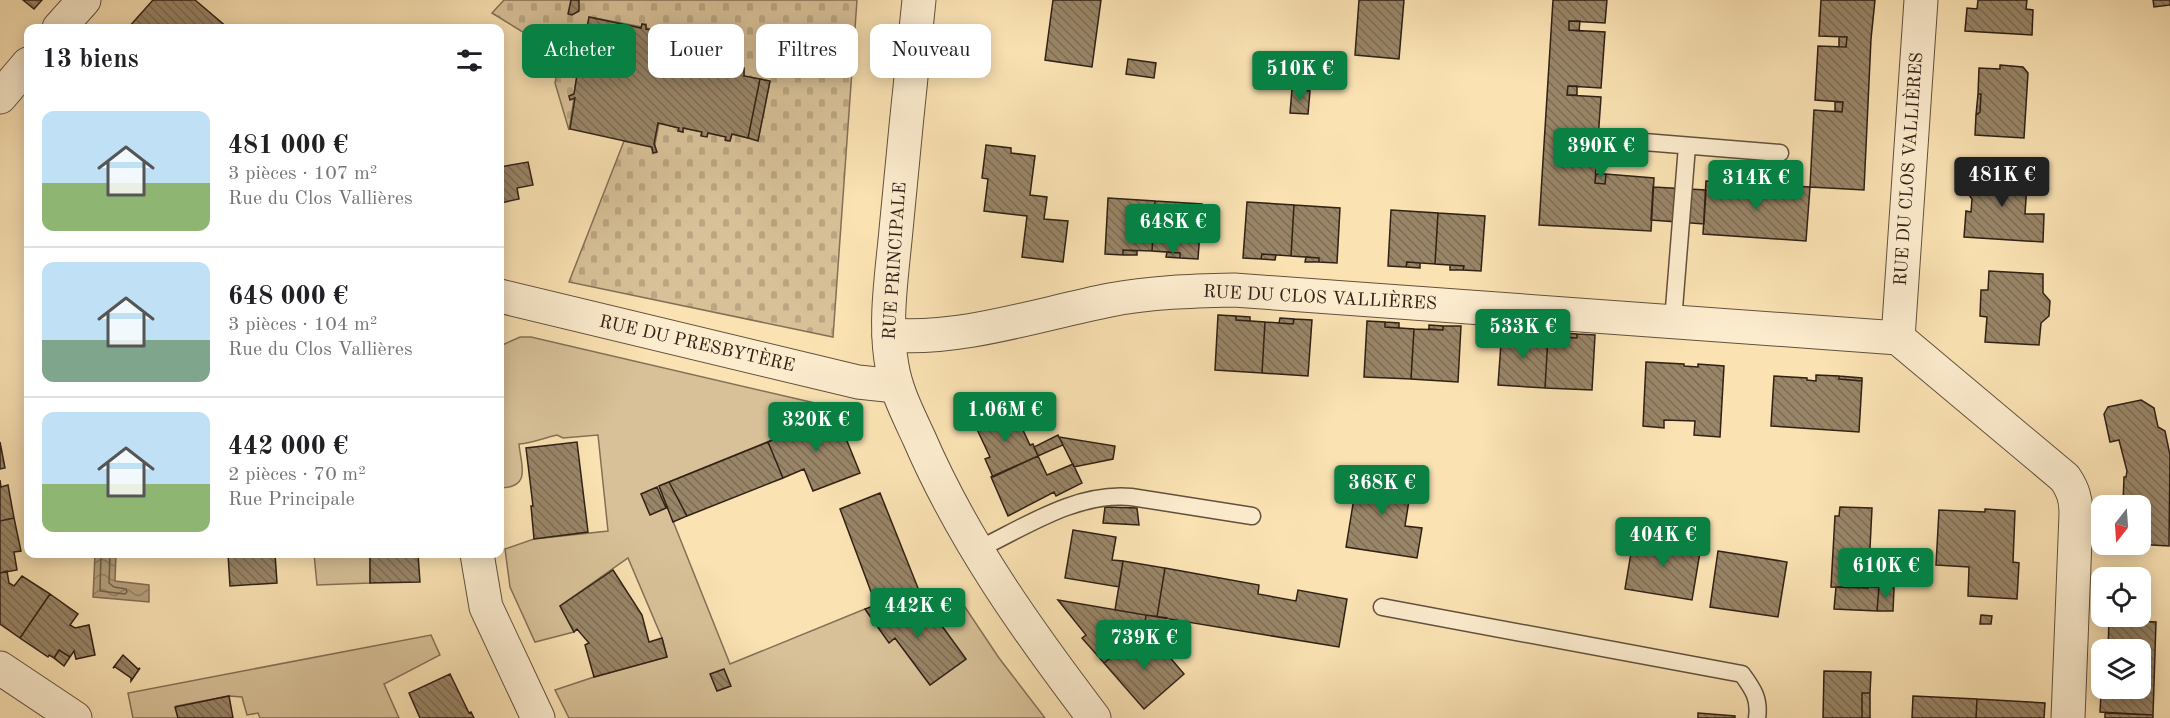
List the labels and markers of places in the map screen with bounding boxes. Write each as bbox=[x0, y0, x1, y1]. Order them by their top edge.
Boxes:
pin: 510K € bbox=[1251, 51, 1349, 102]
pin: 390K € bbox=[1552, 128, 1650, 179]
pin: 481K € bbox=[1953, 157, 2051, 208]
pin: 314K € bbox=[1707, 160, 1805, 211]
pin: 648K € bbox=[1124, 204, 1222, 255]
pin: 533K € bbox=[1474, 309, 1572, 360]
pin: 1.06M € bbox=[950, 392, 1060, 443]
pin: 320K € bbox=[767, 402, 865, 453]
pin: 368K € bbox=[1333, 465, 1431, 516]
pin: 404K € bbox=[1614, 517, 1712, 568]
pin: 610K € bbox=[1837, 548, 1935, 599]
pin: 442K € bbox=[869, 588, 967, 639]
pin: 739K € bbox=[1095, 620, 1193, 671]

